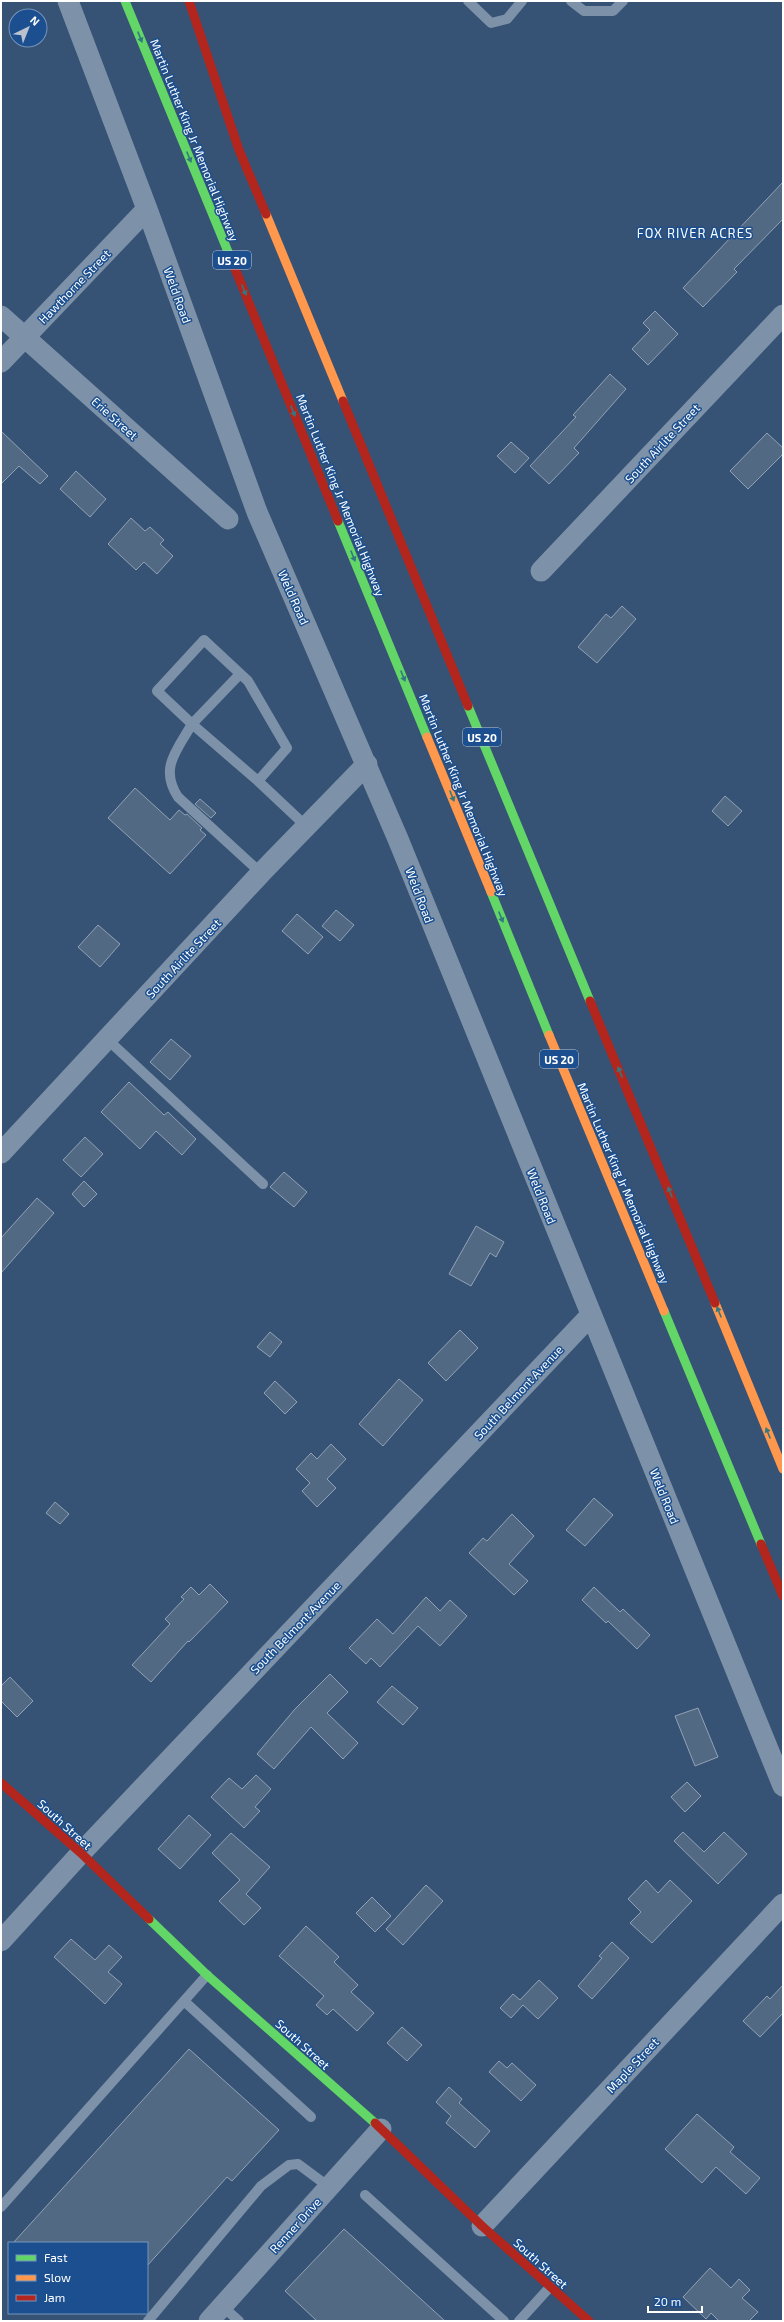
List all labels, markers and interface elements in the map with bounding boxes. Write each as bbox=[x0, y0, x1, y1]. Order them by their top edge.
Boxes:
north arrow bbox=[8, 8, 48, 48]
text: N bbox=[28, 13, 43, 28]
one-way arrow bbox=[137, 32, 143, 44]
street label: Martin Luther King Jr Memorial Highway bbox=[148, 37, 242, 244]
one-way arrow bbox=[186, 152, 192, 163]
district label: FOX RIVER ACRES bbox=[637, 225, 753, 241]
street label: Hawthorne Street bbox=[35, 246, 113, 326]
road number: US 20 bbox=[213, 251, 251, 269]
street label: Weld Road bbox=[161, 265, 195, 325]
one-way arrow bbox=[241, 285, 247, 296]
street label: Martin Luther King Jr Memorial Highway bbox=[294, 392, 388, 599]
street label: Erie Street bbox=[89, 394, 141, 443]
street label: South Airlite Street bbox=[622, 400, 703, 485]
one-way arrow bbox=[291, 405, 297, 417]
one-way arrow bbox=[351, 550, 357, 562]
street label: Weld Road bbox=[276, 567, 312, 627]
one-way arrow bbox=[400, 671, 406, 683]
street label: Martin Luther King Jr Memorial Highway bbox=[417, 692, 511, 899]
road number: US 20 bbox=[463, 728, 501, 746]
one-way arrow bbox=[449, 791, 455, 803]
street label: Weld Road bbox=[403, 865, 437, 925]
one-way arrow bbox=[498, 911, 504, 922]
street label: South Airlite Street bbox=[143, 915, 224, 1000]
road number: US 20 bbox=[540, 1050, 578, 1068]
one-way arrow bbox=[617, 1066, 623, 1077]
street label: Martin Luther King Jr Memorial Highway bbox=[575, 1080, 673, 1286]
street label: Weld Road bbox=[525, 1166, 559, 1226]
one-way arrow bbox=[666, 1186, 673, 1198]
one-way arrow bbox=[716, 1307, 722, 1318]
street label: South Belmont Avenue bbox=[471, 1342, 565, 1442]
one-way arrow bbox=[765, 1426, 771, 1438]
street label: Weld Road bbox=[648, 1466, 682, 1526]
street label: South Belmont Avenue bbox=[247, 1578, 343, 1676]
street label: South Street bbox=[35, 1796, 95, 1852]
street label: South Street bbox=[273, 2016, 333, 2072]
street label: Maple Street bbox=[603, 2034, 661, 2095]
street label: Renner Drive bbox=[266, 2194, 324, 2256]
street label: South Street bbox=[511, 2235, 571, 2291]
legend bbox=[8, 2242, 148, 2314]
text: Fast bbox=[44, 2250, 68, 2264]
text: Slow bbox=[44, 2270, 71, 2284]
scale bar bbox=[648, 2288, 702, 2314]
text: Jam bbox=[44, 2290, 65, 2304]
text: 20 m bbox=[654, 2294, 681, 2308]

